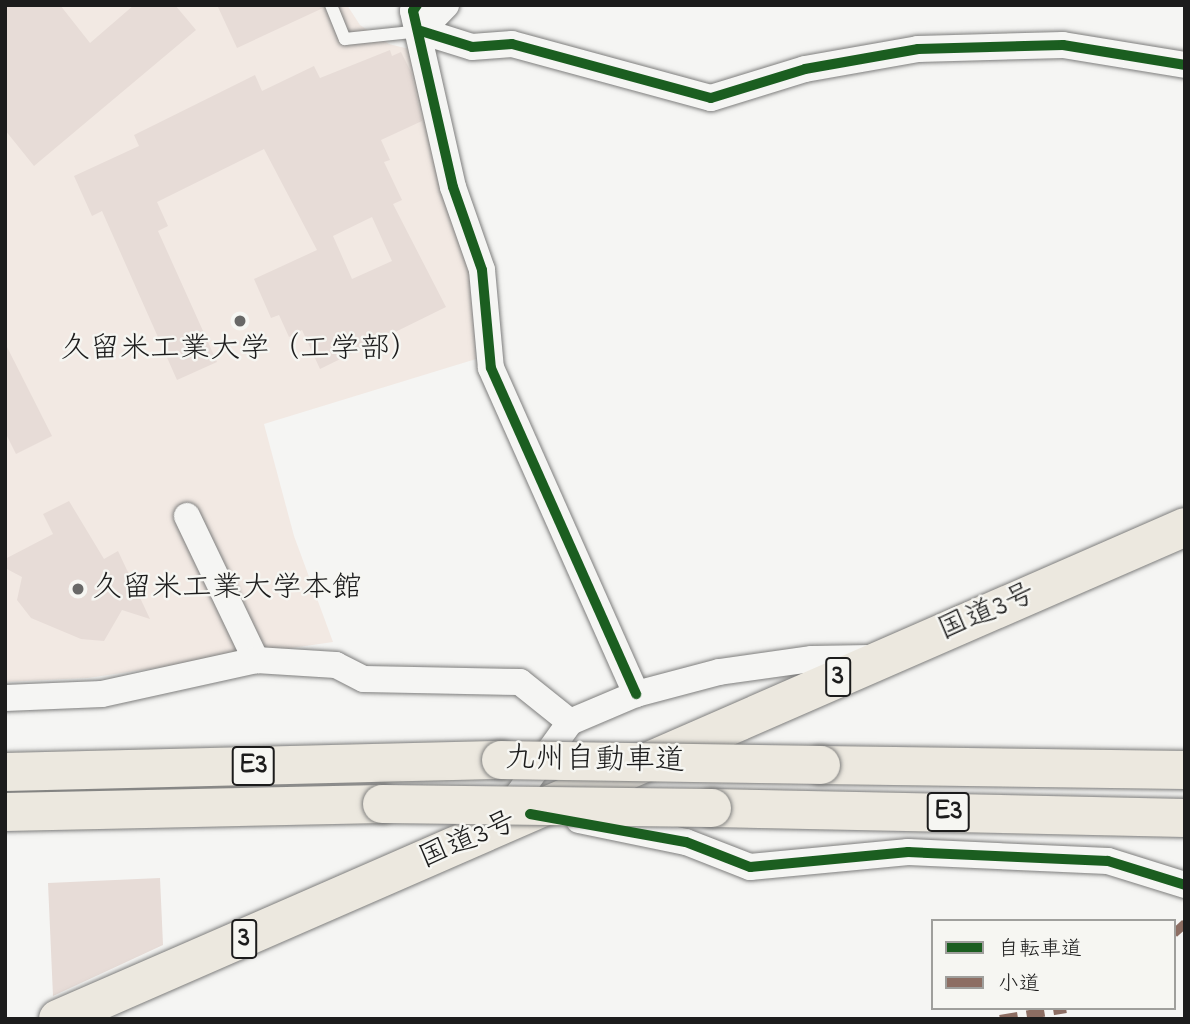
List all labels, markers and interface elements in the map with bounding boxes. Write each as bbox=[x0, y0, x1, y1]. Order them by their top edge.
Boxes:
marker: 久留米工業大学（工学部） bbox=[232, 313, 248, 329]
place label: 久留米工業大学（工学部） bbox=[60, 332, 420, 368]
place label: 久留米工業大学本館 bbox=[92, 571, 362, 607]
street label: 国道3号 bbox=[933, 576, 1041, 650]
marker: 久留米工業大学本館 bbox=[70, 581, 86, 597]
road number: 3 bbox=[824, 652, 852, 702]
street label: 九州自動車道 bbox=[505, 741, 685, 781]
road number: E3 bbox=[230, 742, 276, 790]
road number: E3 bbox=[925, 788, 971, 836]
street label: 国道3号 bbox=[414, 804, 522, 878]
road number: 3 bbox=[230, 914, 258, 964]
legend bbox=[931, 919, 1176, 1010]
text: 自転車道 bbox=[998, 935, 1082, 965]
text: 小道 bbox=[998, 970, 1040, 1000]

